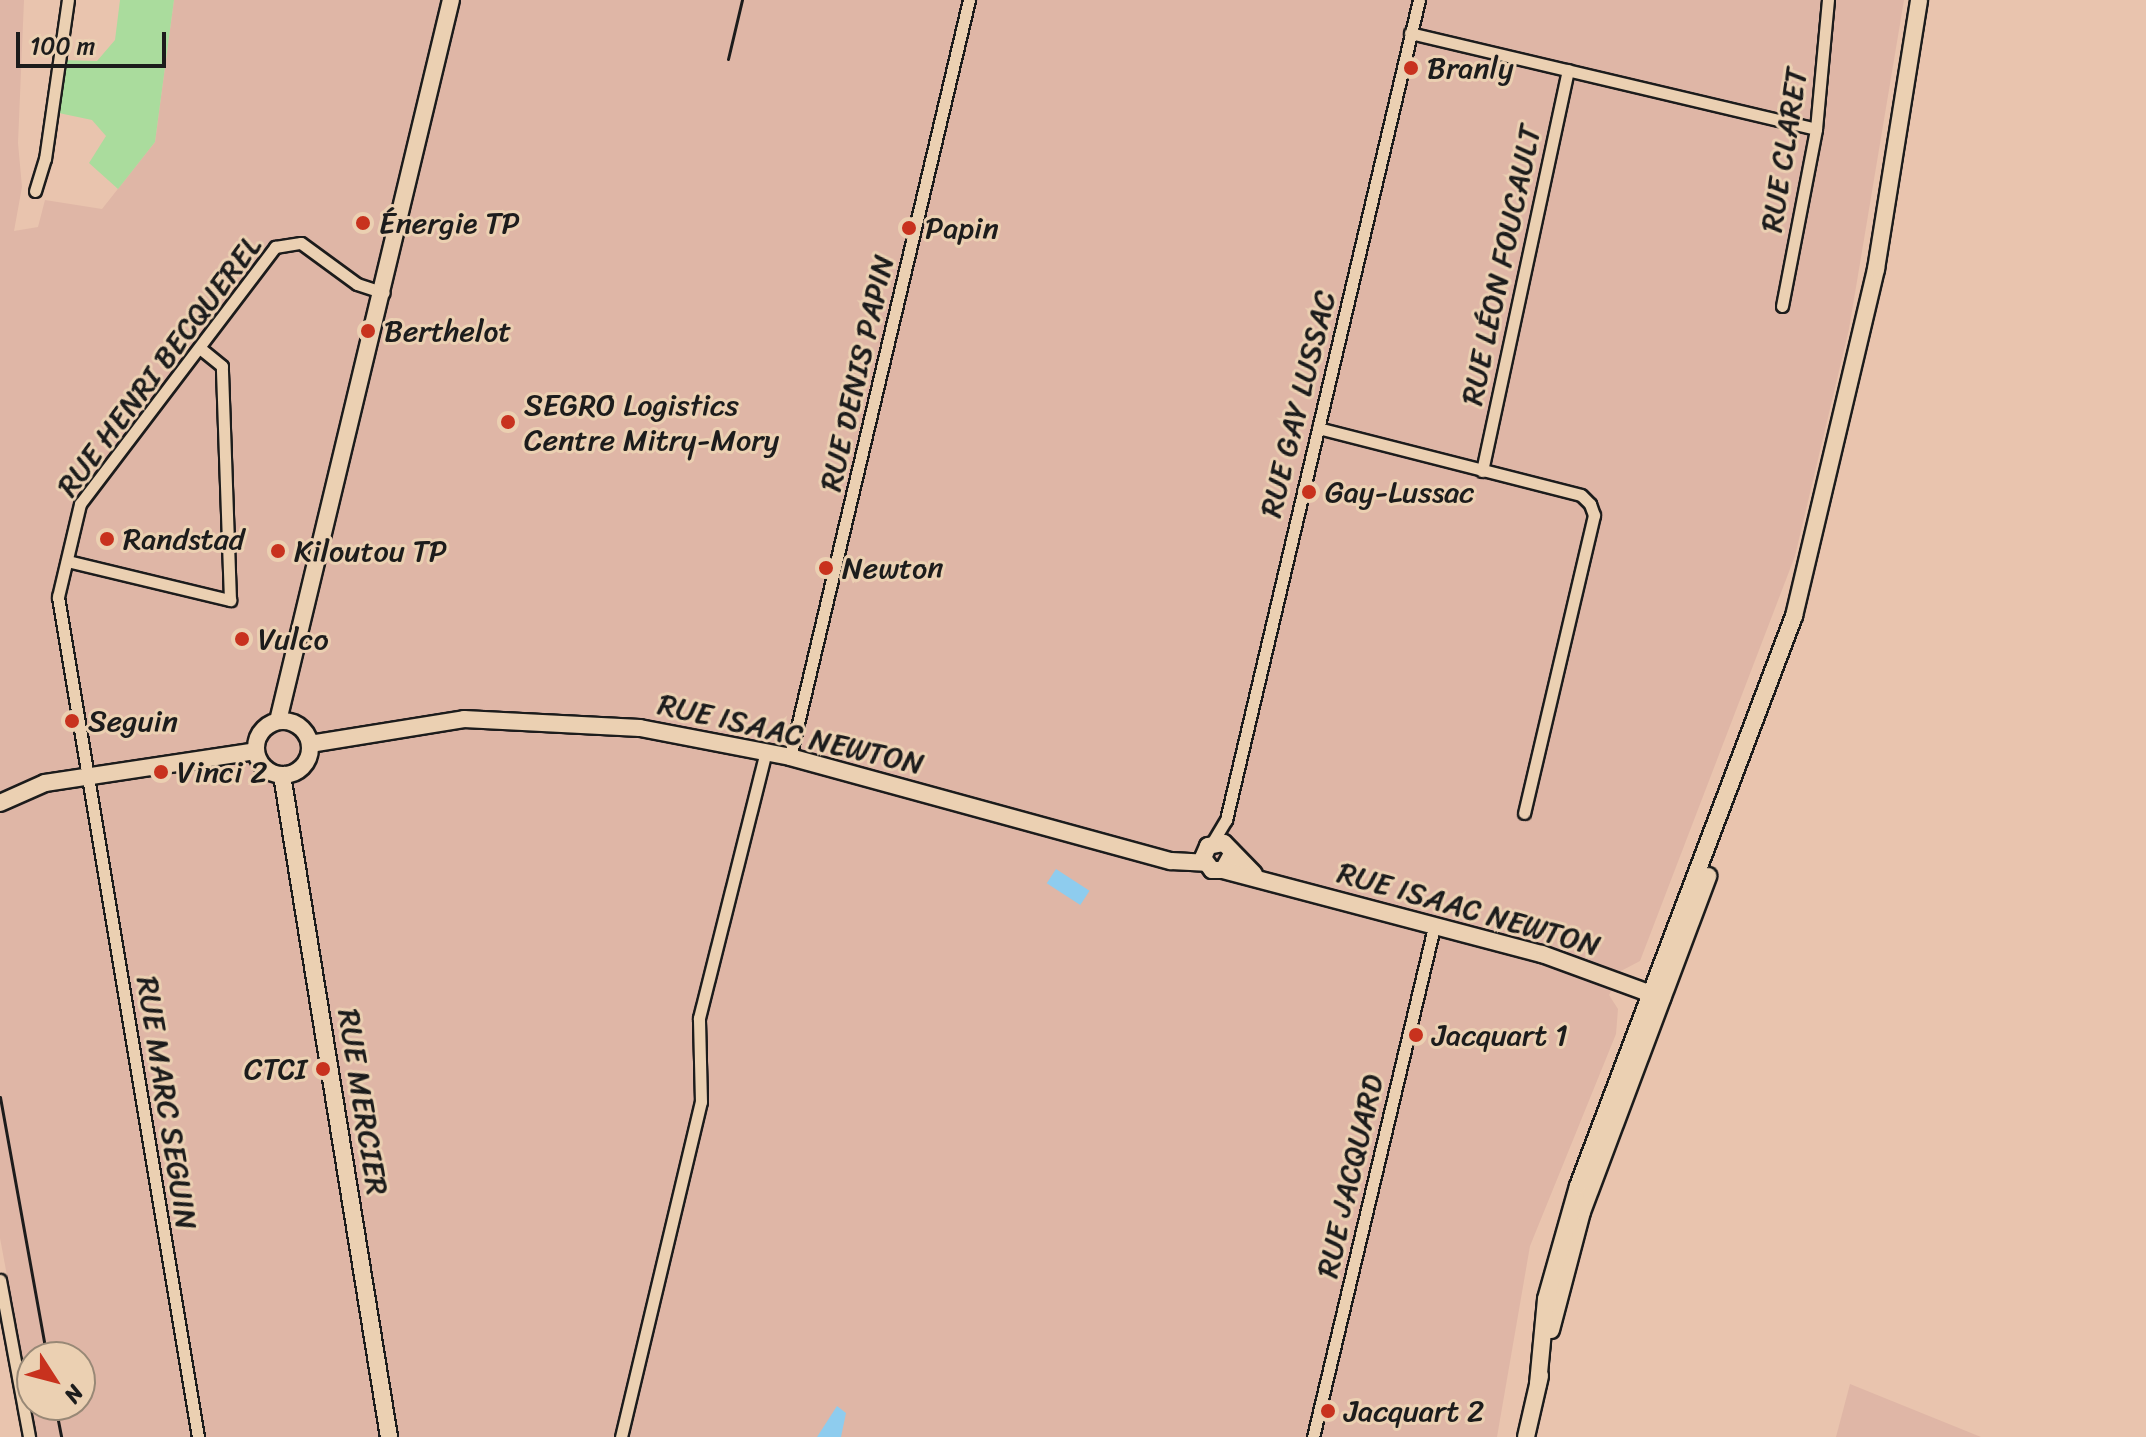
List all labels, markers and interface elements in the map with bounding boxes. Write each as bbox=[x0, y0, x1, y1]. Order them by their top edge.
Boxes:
scale bar bbox=[20, 16, 170, 66]
text: 100 m bbox=[30, 25, 95, 67]
place label: Branly bbox=[1427, 50, 1514, 86]
marker: Branly bbox=[1402, 59, 1420, 77]
street label: RUE CLARET bbox=[1753, 65, 1815, 235]
street label: RUE LÉON FOUCAULT bbox=[1454, 122, 1548, 408]
place label: Énergie TP bbox=[379, 205, 520, 241]
place label: Papin bbox=[925, 210, 999, 246]
marker: Énergie TP bbox=[354, 214, 372, 232]
marker: Papin bbox=[900, 219, 918, 237]
street label: RUE HENRI BECQUEREL bbox=[50, 230, 268, 502]
street label: RUE DENIS PAPIN bbox=[813, 255, 901, 491]
street label: RUE GAY LUSSAC bbox=[1252, 287, 1344, 521]
place label: Berthelot bbox=[384, 313, 511, 349]
marker: Berthelot bbox=[359, 322, 377, 340]
place label: SEGRO Logistics Centre Mitry-Mory bbox=[524, 387, 779, 458]
marker: SEGRO Logistics Centre Mitry-Mory bbox=[499, 413, 517, 431]
place label: Gay-Lussac bbox=[1325, 474, 1474, 510]
marker: Gay-Lussac bbox=[1300, 483, 1318, 501]
place label: Randstad bbox=[123, 521, 245, 557]
marker: Randstad bbox=[98, 530, 116, 548]
place label: Kiloutou TP bbox=[294, 533, 447, 569]
marker: Kiloutou TP bbox=[269, 542, 287, 560]
place label: Newton bbox=[842, 550, 944, 586]
marker: Newton bbox=[817, 559, 835, 577]
place label: Vulco bbox=[258, 621, 329, 657]
marker: Vulco bbox=[233, 630, 251, 648]
street label: RUE ISAAC NEWTON bbox=[653, 686, 929, 782]
place label: Seguin bbox=[88, 703, 178, 739]
marker: Seguin bbox=[63, 712, 81, 730]
place label: Vinci 2 bbox=[177, 754, 268, 790]
marker: Vinci 2 bbox=[152, 763, 170, 781]
street label: RUE ISAAC NEWTON bbox=[1332, 854, 1606, 964]
street label: RUE MARC SEGUIN bbox=[129, 974, 205, 1232]
street label: RUE MERCIER bbox=[331, 1008, 395, 1196]
place label: Jacquart 1 bbox=[1432, 1017, 1568, 1053]
marker: Jacquart 1 bbox=[1407, 1026, 1425, 1044]
place label: CTCI bbox=[244, 1051, 307, 1087]
marker: CTCI bbox=[314, 1060, 332, 1078]
street label: RUE JACQUARD bbox=[1309, 1070, 1391, 1282]
north arrow bbox=[16, 1341, 96, 1421]
text: N bbox=[54, 1377, 94, 1412]
place label: Jacquart 2 bbox=[1344, 1393, 1484, 1429]
marker: Jacquart 2 bbox=[1319, 1402, 1337, 1420]

